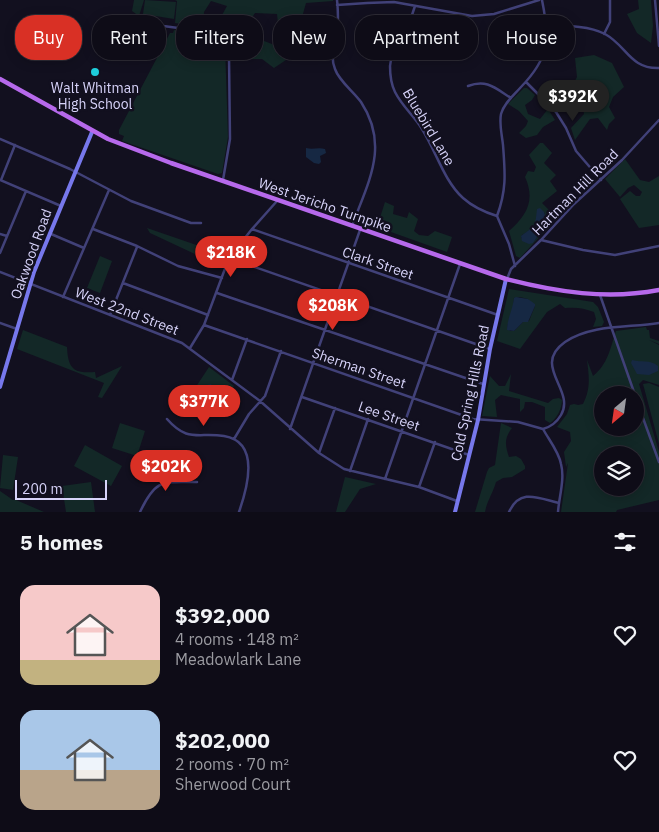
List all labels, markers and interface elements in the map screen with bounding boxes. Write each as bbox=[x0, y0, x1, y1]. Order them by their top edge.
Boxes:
chip: Buy bbox=[15, 15, 82, 60]
chip: Rent bbox=[92, 15, 166, 60]
chip: Filters bbox=[176, 15, 263, 60]
chip: New bbox=[273, 15, 345, 60]
chip: Apartment bbox=[355, 15, 478, 60]
chip: House bbox=[488, 15, 575, 60]
marker: Walt Whitman High School bbox=[89, 66, 101, 78]
place label: Walt Whitman High School bbox=[51, 79, 139, 113]
pin: $392K bbox=[538, 80, 608, 122]
street label: Bluebird Lane bbox=[399, 85, 459, 169]
text: $392K bbox=[548, 86, 598, 106]
street label: Hartman Hill Road bbox=[528, 145, 622, 239]
street label: West Jericho Turnpike bbox=[256, 174, 394, 236]
street label: Oakwood Road bbox=[6, 206, 56, 302]
pin: $218K bbox=[196, 236, 266, 278]
text: $218K bbox=[206, 242, 256, 262]
street label: Clark Street bbox=[340, 242, 416, 284]
street label: West 22nd Street bbox=[73, 283, 181, 339]
pin: $208K bbox=[298, 288, 368, 331]
text: $208K bbox=[308, 295, 358, 315]
street label: Cold Spring Hills Road bbox=[447, 323, 493, 463]
street label: Sherman Street bbox=[310, 343, 408, 393]
pin: $377K bbox=[169, 384, 239, 427]
north arrow bbox=[594, 386, 644, 436]
map controls bbox=[594, 386, 644, 496]
text: $377K bbox=[179, 391, 229, 411]
street label: Lee Street bbox=[356, 397, 422, 435]
button: layers bbox=[594, 446, 644, 496]
pin: $202K bbox=[131, 450, 201, 492]
text: $202K bbox=[141, 456, 191, 476]
scale bar bbox=[15, 477, 108, 500]
text: 200 m bbox=[22, 480, 63, 498]
text: 5 homes bbox=[20, 528, 103, 556]
icon: filters bbox=[611, 528, 639, 556]
text: $392,000 bbox=[175, 601, 270, 629]
icon: home bbox=[60, 605, 120, 665]
icon: heart bbox=[611, 621, 639, 649]
text: 4 rooms · 148 m² bbox=[175, 629, 299, 649]
text: Meadowlark Lane bbox=[175, 649, 301, 669]
text: $202,000 bbox=[175, 726, 270, 754]
icon: home bbox=[60, 730, 120, 790]
icon: heart bbox=[611, 746, 639, 774]
text: 2 rooms · 70 m² bbox=[175, 754, 289, 774]
text: Sherwood Court bbox=[175, 774, 291, 794]

